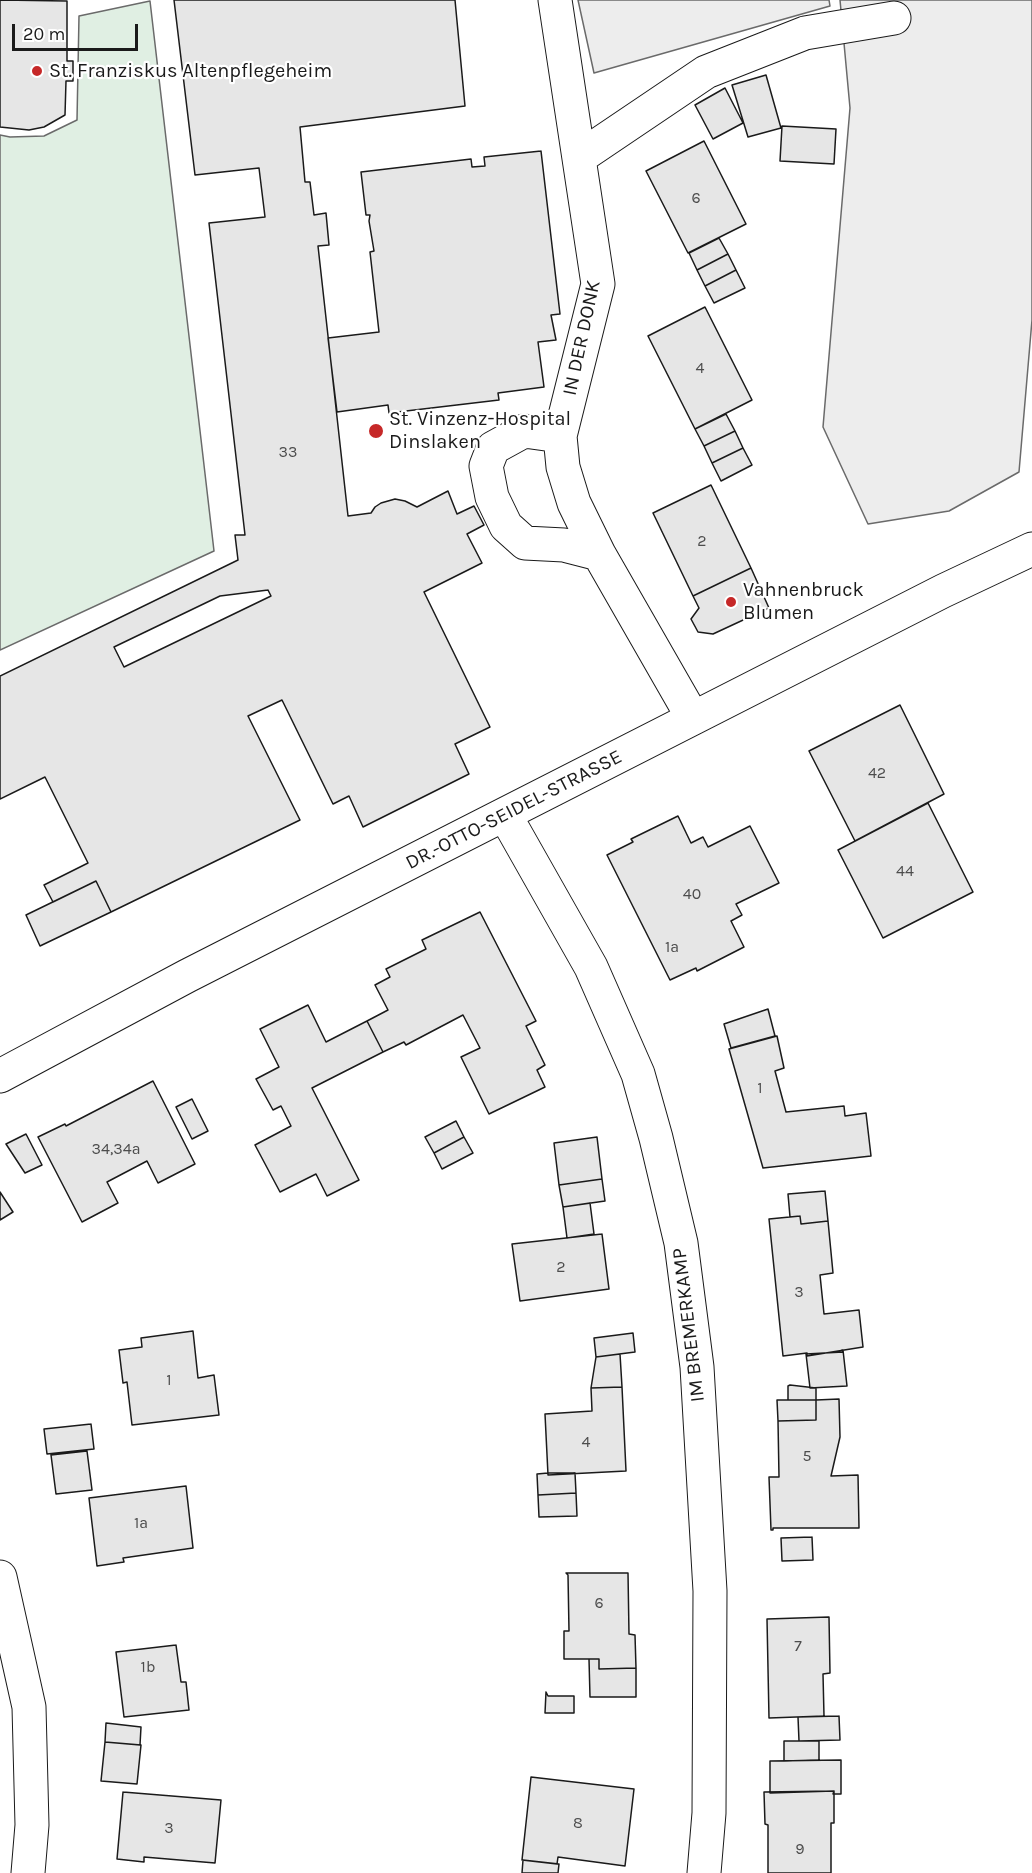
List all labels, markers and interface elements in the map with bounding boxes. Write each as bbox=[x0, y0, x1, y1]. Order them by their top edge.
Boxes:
scale bar bbox=[15, 12, 141, 50]
text: 20 m bbox=[23, 23, 65, 45]
place label: St. Franziskus Altenpflegeheim bbox=[49, 59, 332, 83]
marker: St. Franziskus Altenpflegeheim bbox=[30, 64, 44, 78]
house number: 6 bbox=[691, 188, 701, 208]
street label: IN DER DONK bbox=[558, 278, 606, 398]
house number: 4 bbox=[696, 358, 704, 378]
place label: St. Vinzenz-Hospital Dinslaken bbox=[389, 407, 571, 454]
marker: St. Vinzenz-Hospital Dinslaken bbox=[367, 422, 385, 440]
house number: 33 bbox=[279, 442, 297, 462]
house number: 2 bbox=[697, 531, 707, 551]
place label: Vahnenbruck Blumen bbox=[743, 578, 864, 625]
marker: Vahnenbruck Blumen bbox=[724, 595, 738, 609]
street label: DR.-OTTO-SEIDEL-STRASSE bbox=[402, 745, 626, 875]
house number: 42 bbox=[868, 763, 886, 783]
house number: 44 bbox=[896, 861, 914, 881]
house number: 40 bbox=[683, 884, 701, 904]
house number: 1a bbox=[665, 937, 679, 957]
house number: 1 bbox=[757, 1078, 763, 1098]
house number: 34,34a bbox=[92, 1139, 140, 1159]
street label: IM BREMERKAMP bbox=[668, 1246, 710, 1404]
house number: 2 bbox=[556, 1257, 566, 1277]
house number: 3 bbox=[794, 1282, 804, 1302]
house number: 1 bbox=[166, 1370, 172, 1390]
house number: 4 bbox=[582, 1432, 590, 1452]
house number: 5 bbox=[802, 1446, 812, 1466]
house number: 1a bbox=[134, 1513, 148, 1533]
house number: 6 bbox=[594, 1593, 604, 1613]
house number: 7 bbox=[794, 1636, 802, 1656]
house number: 1b bbox=[141, 1657, 155, 1677]
house number: 8 bbox=[573, 1813, 583, 1833]
house number: 3 bbox=[164, 1818, 174, 1838]
house number: 9 bbox=[795, 1839, 805, 1859]

